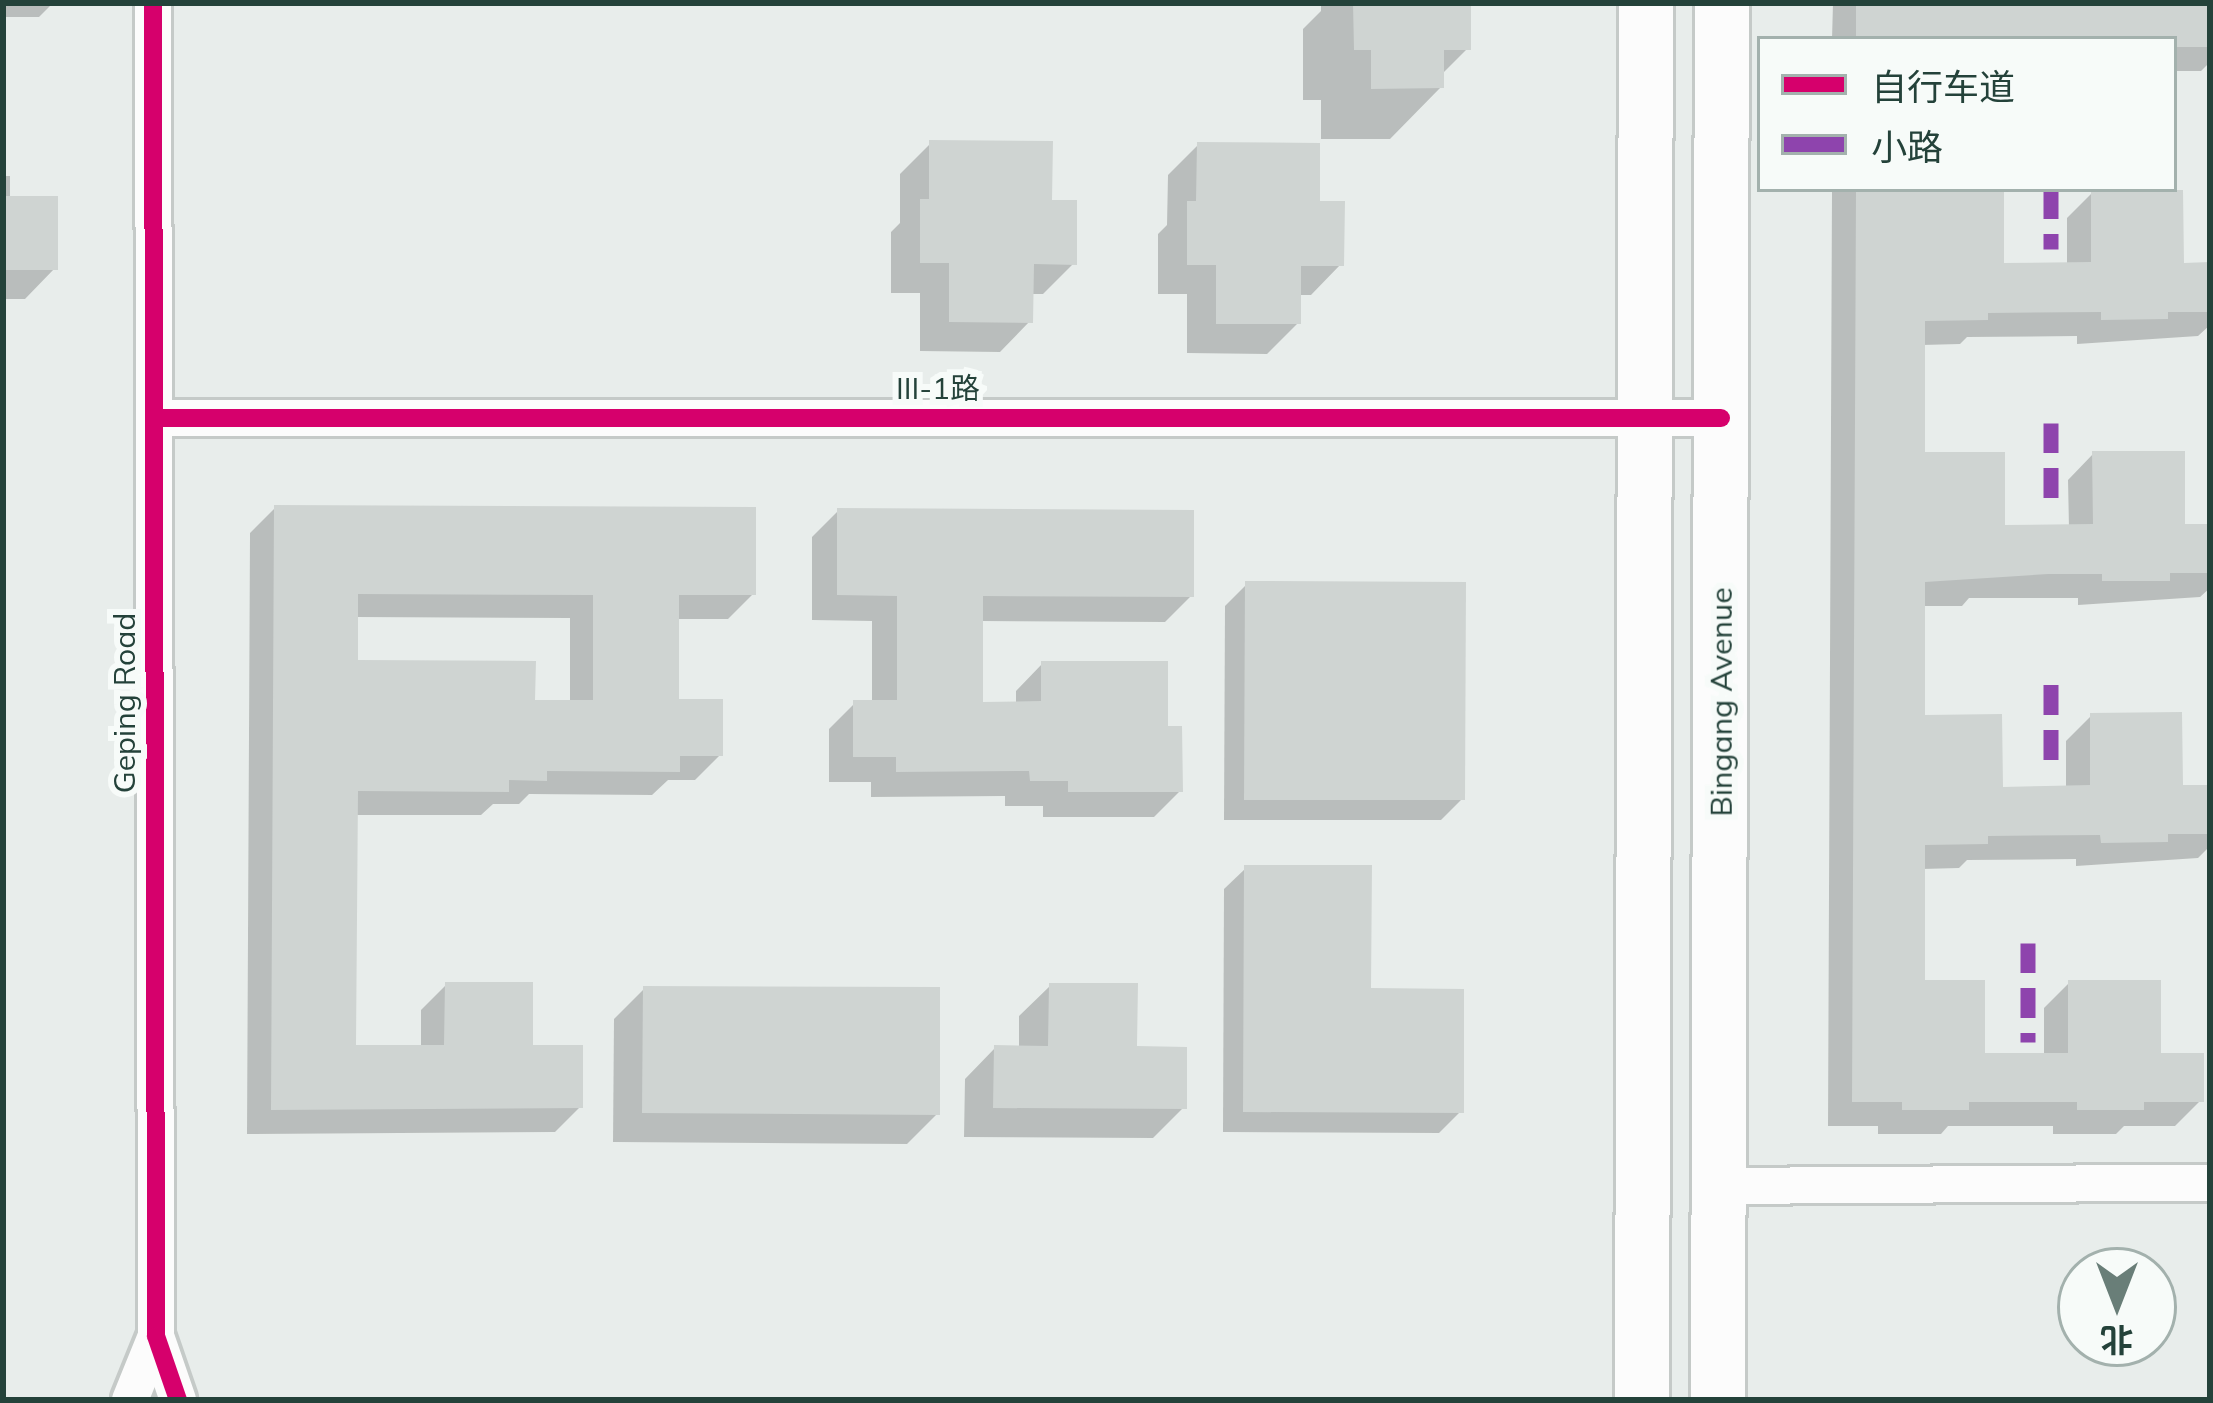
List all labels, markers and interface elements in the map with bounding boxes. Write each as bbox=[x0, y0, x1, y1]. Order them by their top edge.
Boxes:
legend bbox=[1757, 36, 2177, 192]
text: 自行车道 bbox=[1871, 64, 2015, 109]
text: 小路 bbox=[1871, 124, 1943, 169]
street label: III-1路 bbox=[896, 370, 980, 406]
street label: Bingang Avenue bbox=[1703, 587, 1739, 817]
street label: Geping Road bbox=[106, 613, 142, 793]
north arrow bbox=[2057, 1247, 2177, 1367]
text: 北 bbox=[2101, 1320, 2134, 1361]

